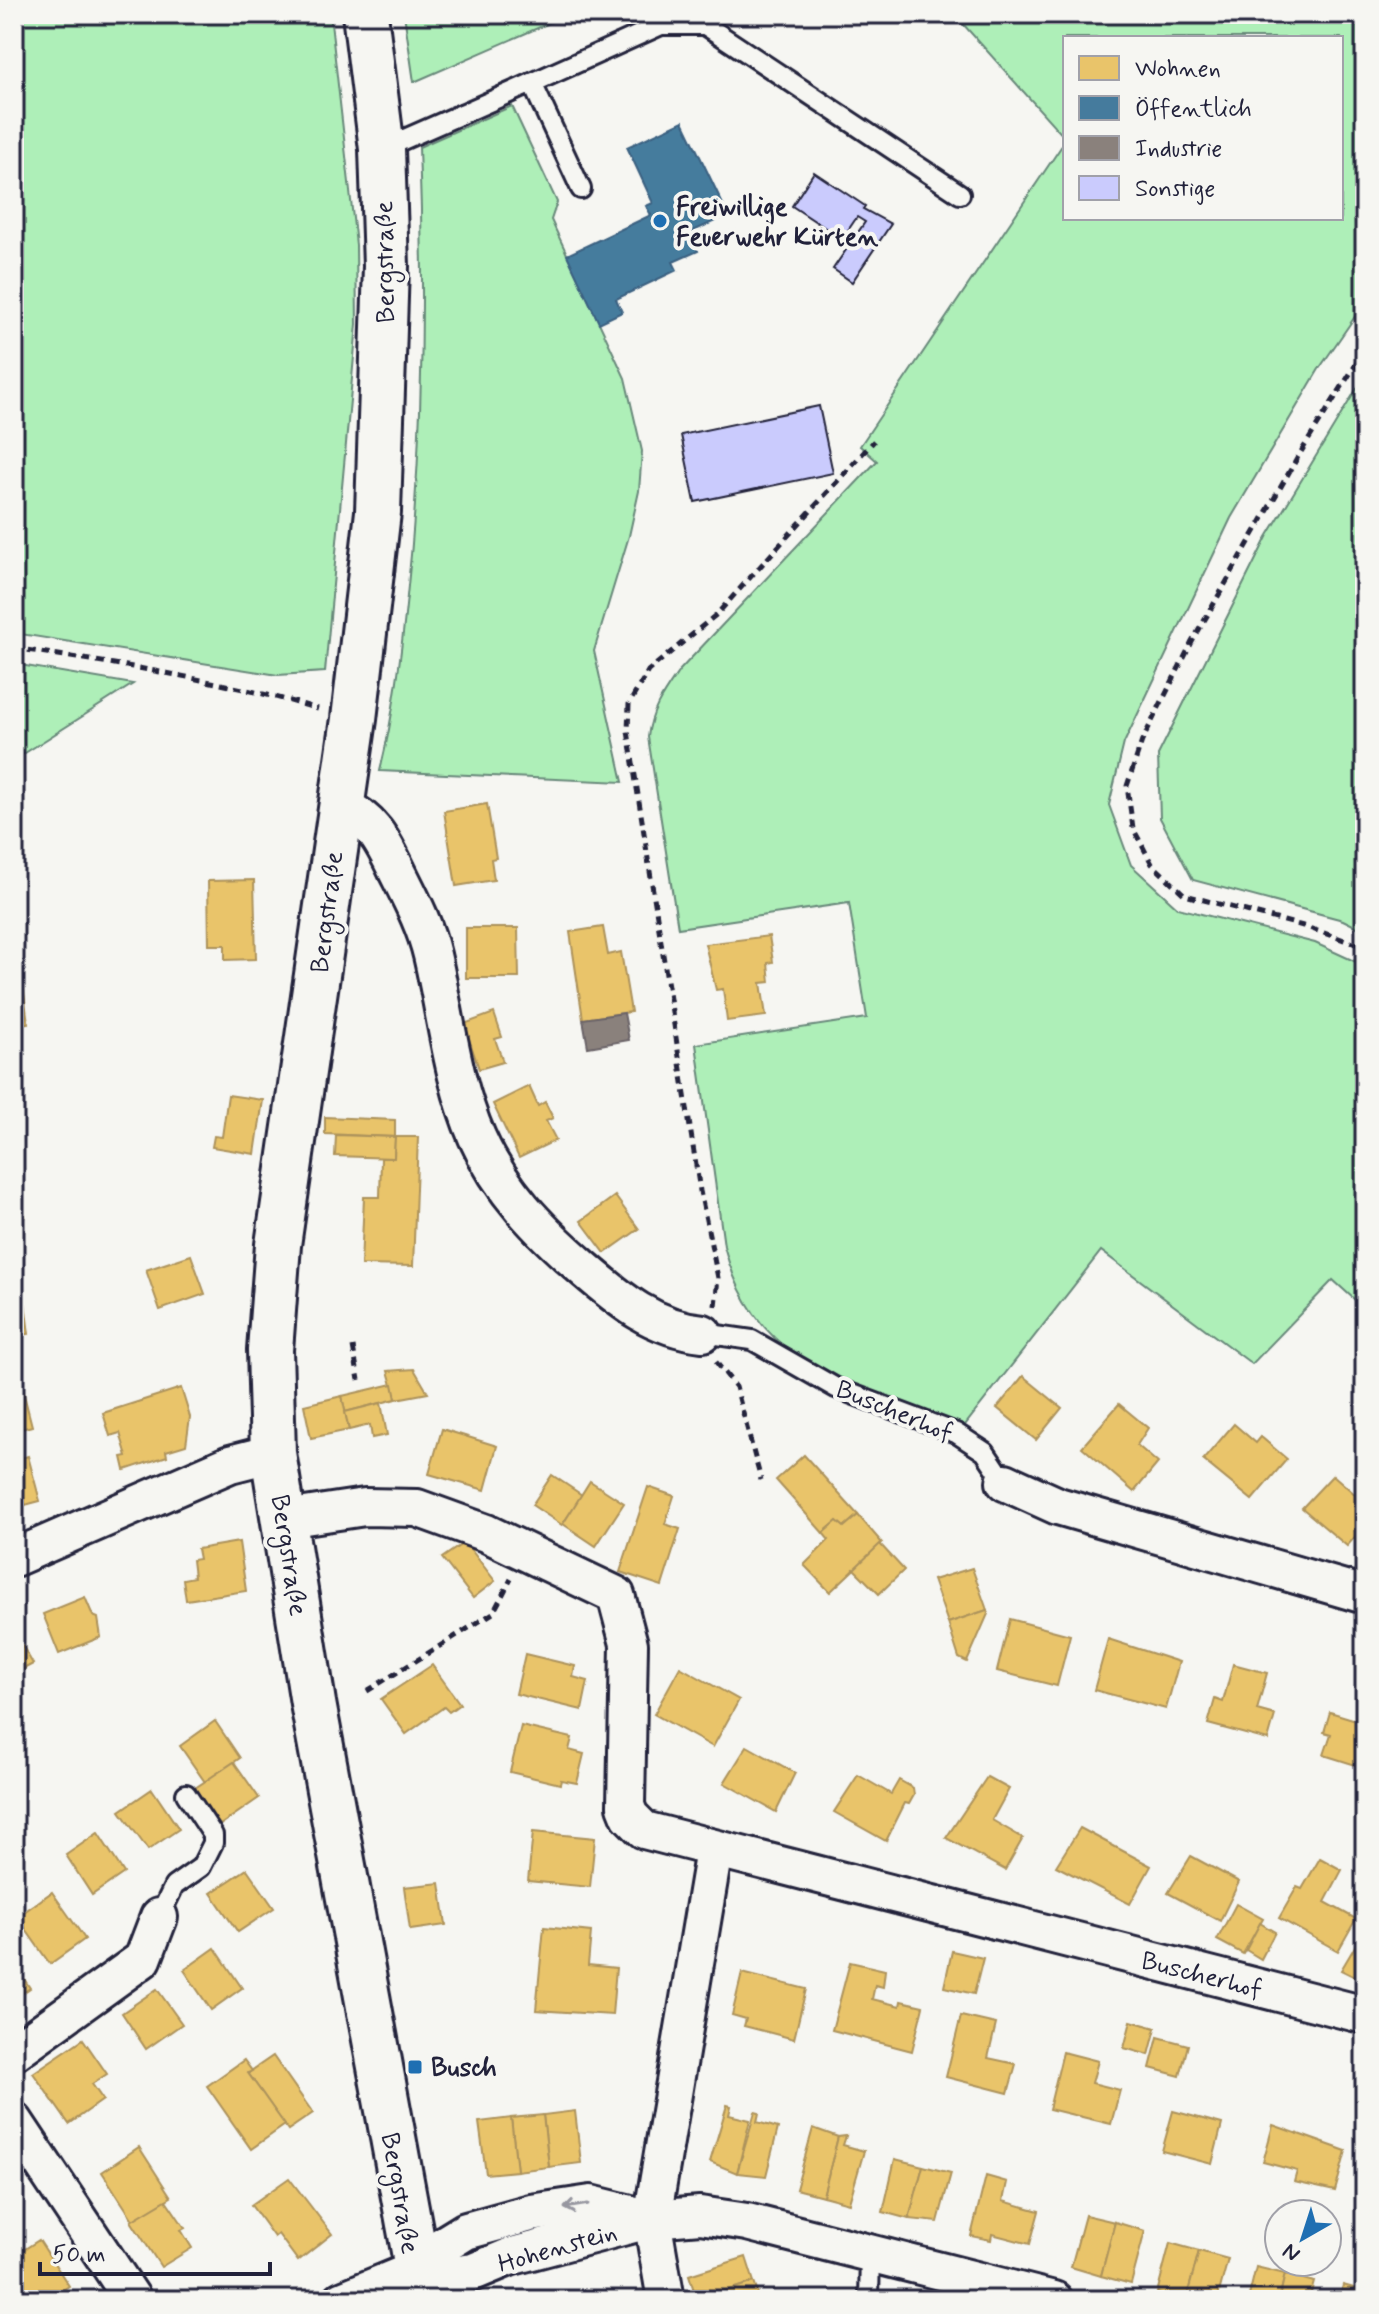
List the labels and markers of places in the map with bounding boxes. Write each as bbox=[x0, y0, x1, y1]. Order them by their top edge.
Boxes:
place label: Freiwillige Feuerwehr Kürten bbox=[676, 191, 879, 255]
marker: Freiwillige Feuerwehr Kürten bbox=[651, 212, 669, 230]
place label: Busch bbox=[431, 2052, 497, 2086]
marker: Busch bbox=[406, 2058, 424, 2076]

